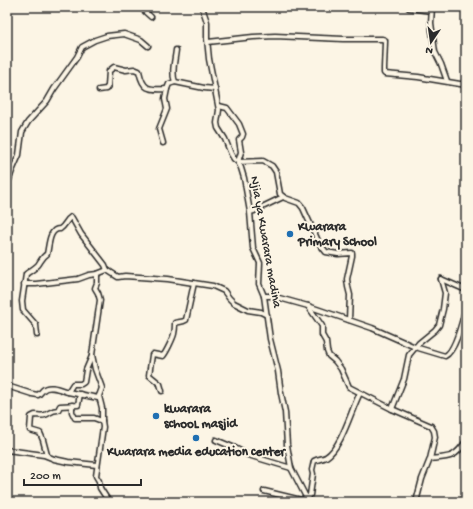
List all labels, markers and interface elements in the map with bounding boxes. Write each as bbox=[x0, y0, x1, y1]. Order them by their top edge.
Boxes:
north arrow bbox=[411, 22, 451, 62]
text: N bbox=[424, 43, 434, 56]
street label: Njia ya Kwarara madina bbox=[246, 175, 284, 310]
place label: Kwarara Primary School bbox=[297, 220, 377, 250]
marker: Kwarara Primary School bbox=[285, 229, 295, 239]
place label: kwarara schooL masjid bbox=[164, 402, 238, 432]
marker: kwarara schooL masjid bbox=[151, 411, 161, 421]
marker: Kwarara media education center bbox=[191, 433, 201, 443]
place label: Kwarara media education center bbox=[106, 445, 286, 460]
scale bar bbox=[24, 461, 141, 487]
text: 200 m bbox=[30, 470, 61, 484]

